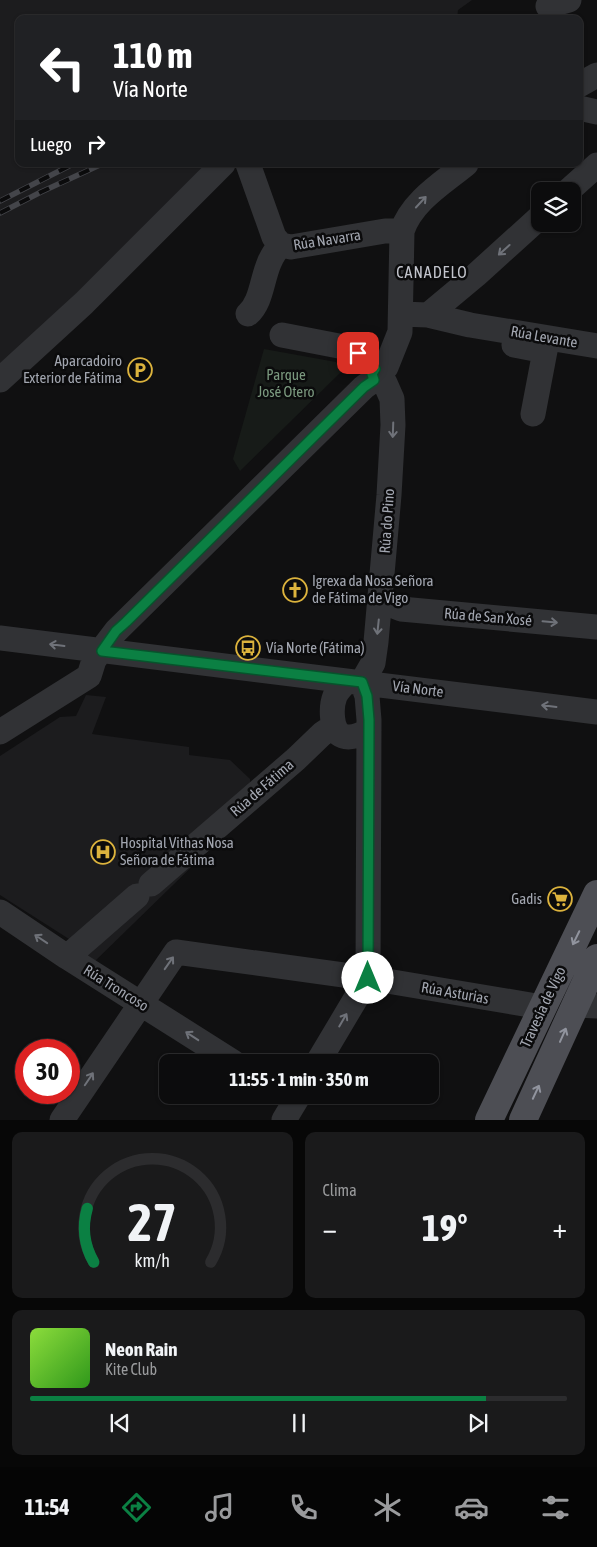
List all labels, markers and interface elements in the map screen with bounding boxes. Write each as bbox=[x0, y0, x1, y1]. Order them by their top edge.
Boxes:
icon: left bbox=[30, 35, 95, 100]
text: 110 m bbox=[113, 35, 192, 75]
text: Vía Norte bbox=[113, 76, 188, 102]
icon: right bbox=[82, 130, 110, 158]
text: Luego bbox=[30, 133, 72, 155]
map controls bbox=[531, 182, 581, 232]
button: layers bbox=[531, 182, 581, 232]
one-way arrow bbox=[415, 196, 427, 208]
street label: Rúa Navarra bbox=[292, 226, 362, 253]
one-way arrow bbox=[497, 244, 510, 255]
district label: CANADELO bbox=[396, 263, 468, 281]
street label: Rúa Levante bbox=[509, 322, 579, 351]
pin bbox=[337, 332, 379, 374]
icon: arrive bbox=[344, 339, 372, 367]
place label: Aparcadoiro Exterior de Fátima bbox=[23, 352, 122, 386]
parking icon: Aparcadoiro Exterior de Fátima bbox=[127, 357, 153, 383]
park label: Parque José Otero bbox=[257, 366, 315, 400]
one-way arrow bbox=[388, 422, 397, 438]
street label: Rúa do Pino bbox=[376, 488, 397, 554]
place label: Igrexa da Nosa Señora de Fátima de Vigo bbox=[312, 572, 433, 606]
church icon: Igrexa da Nosa Señora de Fátima de Vigo bbox=[282, 577, 308, 603]
street label: Rúa de San Xosé bbox=[443, 604, 533, 629]
one-way arrow bbox=[542, 618, 558, 627]
one-way arrow bbox=[373, 619, 383, 635]
bus stop icon: Vía Norte (Fátima) bbox=[235, 635, 261, 661]
place label: Vía Norte (Fátima) bbox=[266, 639, 365, 656]
one-way arrow bbox=[50, 640, 66, 650]
street label: Vía Norte bbox=[392, 677, 445, 700]
one-way arrow bbox=[541, 701, 557, 711]
street label: Rúa de Fátima bbox=[227, 756, 297, 820]
place label: Hospital Vithas Nosa Señora de Fátima bbox=[120, 834, 234, 868]
hospital icon: Hospital Vithas Nosa Señora de Fátima bbox=[90, 839, 116, 865]
supermarket icon: Gadis bbox=[547, 886, 573, 912]
place label: Gadis bbox=[511, 890, 542, 907]
one-way arrow bbox=[571, 930, 580, 945]
one-way arrow bbox=[34, 934, 48, 944]
position arrow bbox=[341, 951, 393, 1003]
one-way arrow bbox=[164, 956, 174, 970]
street label: Rúa Troncoso bbox=[81, 961, 152, 1014]
street label: Travesía de Vigo bbox=[516, 964, 569, 1050]
street label: Rúa Asturias bbox=[420, 978, 490, 1007]
one-way arrow bbox=[339, 1014, 349, 1028]
one-way arrow bbox=[558, 1028, 568, 1043]
one-way arrow bbox=[186, 1031, 200, 1041]
speed limit sign: 30 bbox=[15, 1039, 80, 1104]
text: 11:55 · 1 min · 350 m bbox=[229, 1068, 369, 1090]
one-way arrow bbox=[84, 1072, 94, 1086]
one-way arrow bbox=[532, 1085, 542, 1100]
text: Clima bbox=[323, 1181, 357, 1199]
text: 27 bbox=[128, 1192, 177, 1252]
text: 19° bbox=[422, 1206, 468, 1249]
text: − bbox=[323, 1212, 337, 1244]
text: + bbox=[552, 1212, 567, 1244]
text: km/h bbox=[135, 1250, 170, 1271]
text: Neon Rain bbox=[105, 1338, 177, 1360]
text: Kite Club bbox=[105, 1360, 157, 1378]
icon: previous bbox=[106, 1409, 134, 1437]
icon: pause bbox=[285, 1409, 313, 1437]
icon: next bbox=[464, 1409, 492, 1437]
icon: directions bbox=[119, 1490, 154, 1525]
icon: music bbox=[202, 1490, 237, 1525]
icon: phone bbox=[286, 1490, 321, 1525]
icon: climate bbox=[370, 1490, 405, 1525]
icon: car bbox=[454, 1490, 489, 1525]
icon: filters bbox=[538, 1490, 573, 1525]
text: 11:54 bbox=[24, 1494, 70, 1520]

